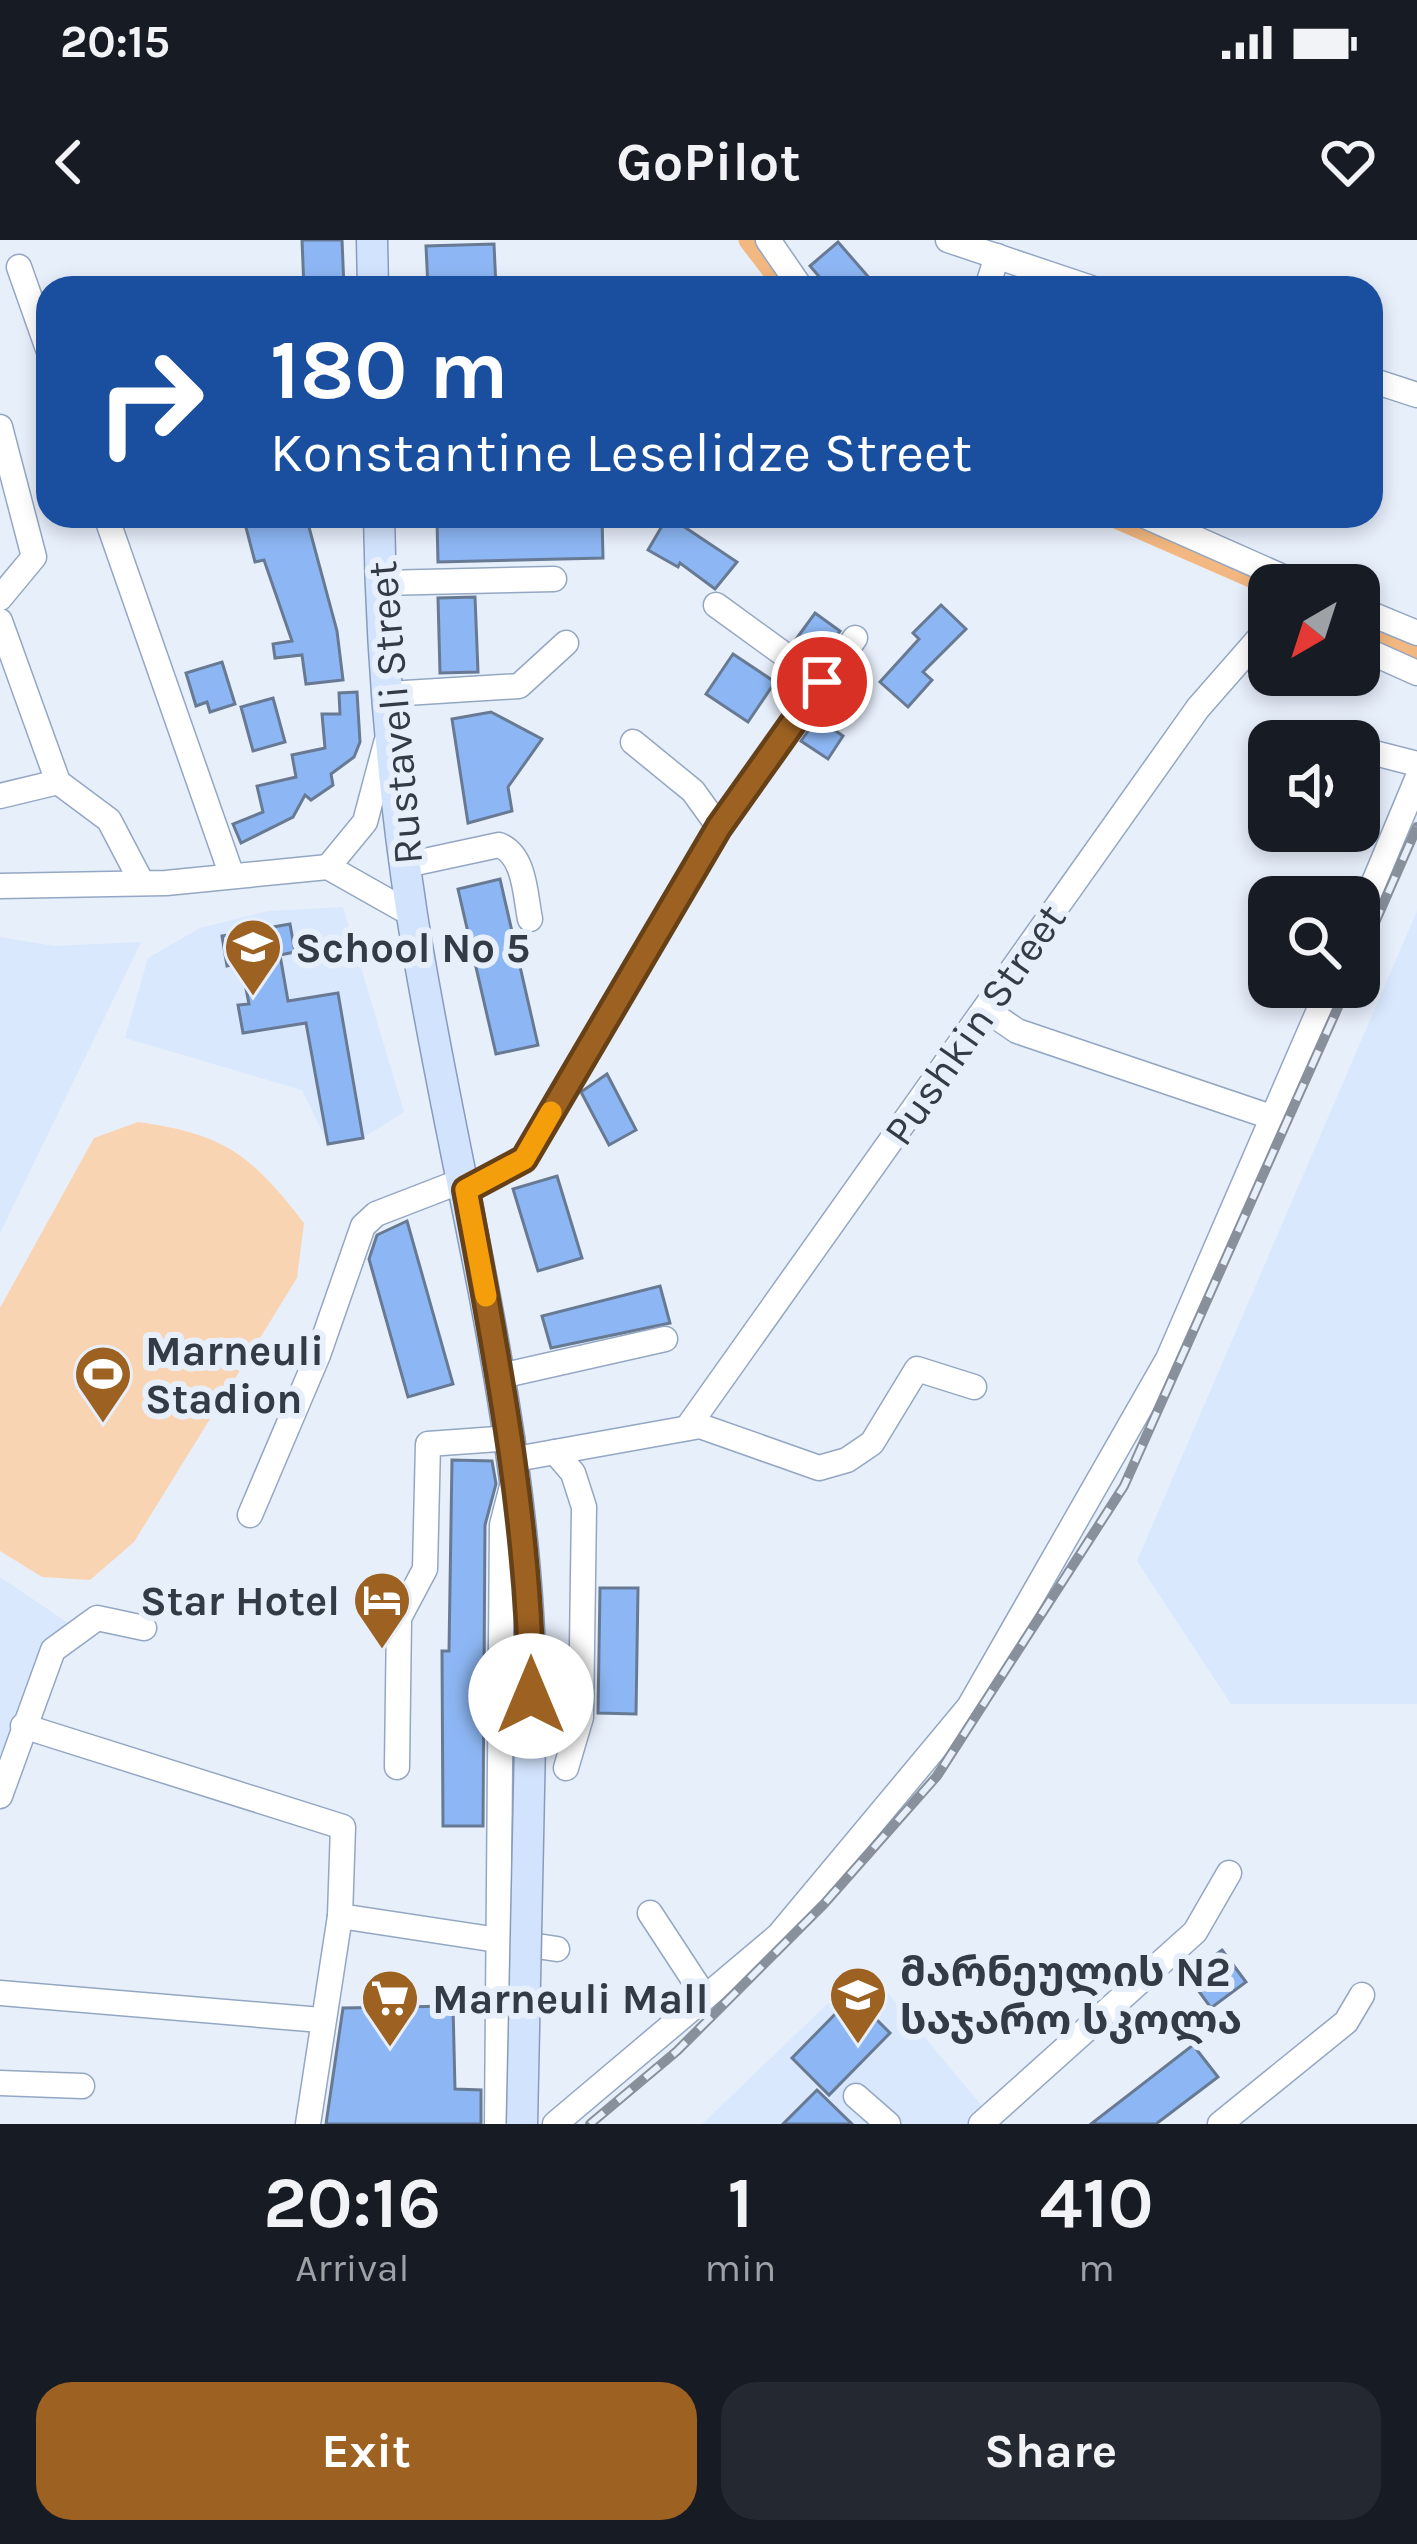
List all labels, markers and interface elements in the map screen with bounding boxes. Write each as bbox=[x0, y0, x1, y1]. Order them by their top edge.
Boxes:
text: 20:15 bbox=[60, 16, 170, 68]
icon: back bbox=[36, 129, 102, 195]
icon: heart bbox=[1315, 129, 1381, 195]
text: GoPilot bbox=[616, 130, 801, 194]
text: 180 m bbox=[270, 321, 508, 419]
icon: right bbox=[72, 324, 228, 480]
text: Konstantine Leselidze Street bbox=[270, 421, 972, 485]
street label: Rustaveli Street bbox=[357, 559, 433, 867]
north arrow bbox=[1248, 564, 1380, 696]
map controls bbox=[1248, 564, 1380, 1008]
pin bbox=[771, 631, 873, 733]
icon: arrive bbox=[789, 649, 855, 715]
button: sound bbox=[1248, 720, 1380, 852]
button: search bbox=[1248, 876, 1380, 1008]
street label: Pushkin Street bbox=[873, 894, 1076, 1155]
school or university icon: School No 5 bbox=[222, 916, 284, 998]
place label: School No 5 bbox=[295, 923, 530, 973]
place label: Marneuli Stadion bbox=[145, 1326, 324, 1424]
sports icon: Marneuli Stadion bbox=[72, 1343, 134, 1425]
hotel icon: Star Hotel bbox=[351, 1569, 413, 1651]
place label: Star Hotel bbox=[140, 1576, 340, 1626]
position arrow bbox=[468, 1633, 594, 1759]
place label: მარნეულის N2 საჯარო სკოლა bbox=[900, 1947, 1242, 2045]
school or university icon: მარნეულის N2 საჯარო სკოლა bbox=[827, 1964, 889, 2046]
supermarket icon: Marneuli Mall bbox=[359, 1967, 421, 2049]
place label: Marneuli Mall bbox=[432, 1974, 709, 2024]
text: 20:16 bbox=[263, 2161, 441, 2245]
text: 1 bbox=[728, 2161, 753, 2245]
text: 410 bbox=[1040, 2161, 1154, 2245]
text: Arrival bbox=[295, 2245, 409, 2291]
text: min bbox=[705, 2245, 776, 2291]
text: m bbox=[1078, 2245, 1115, 2291]
button: Exit bbox=[36, 2382, 697, 2520]
button: Share bbox=[721, 2382, 1381, 2520]

